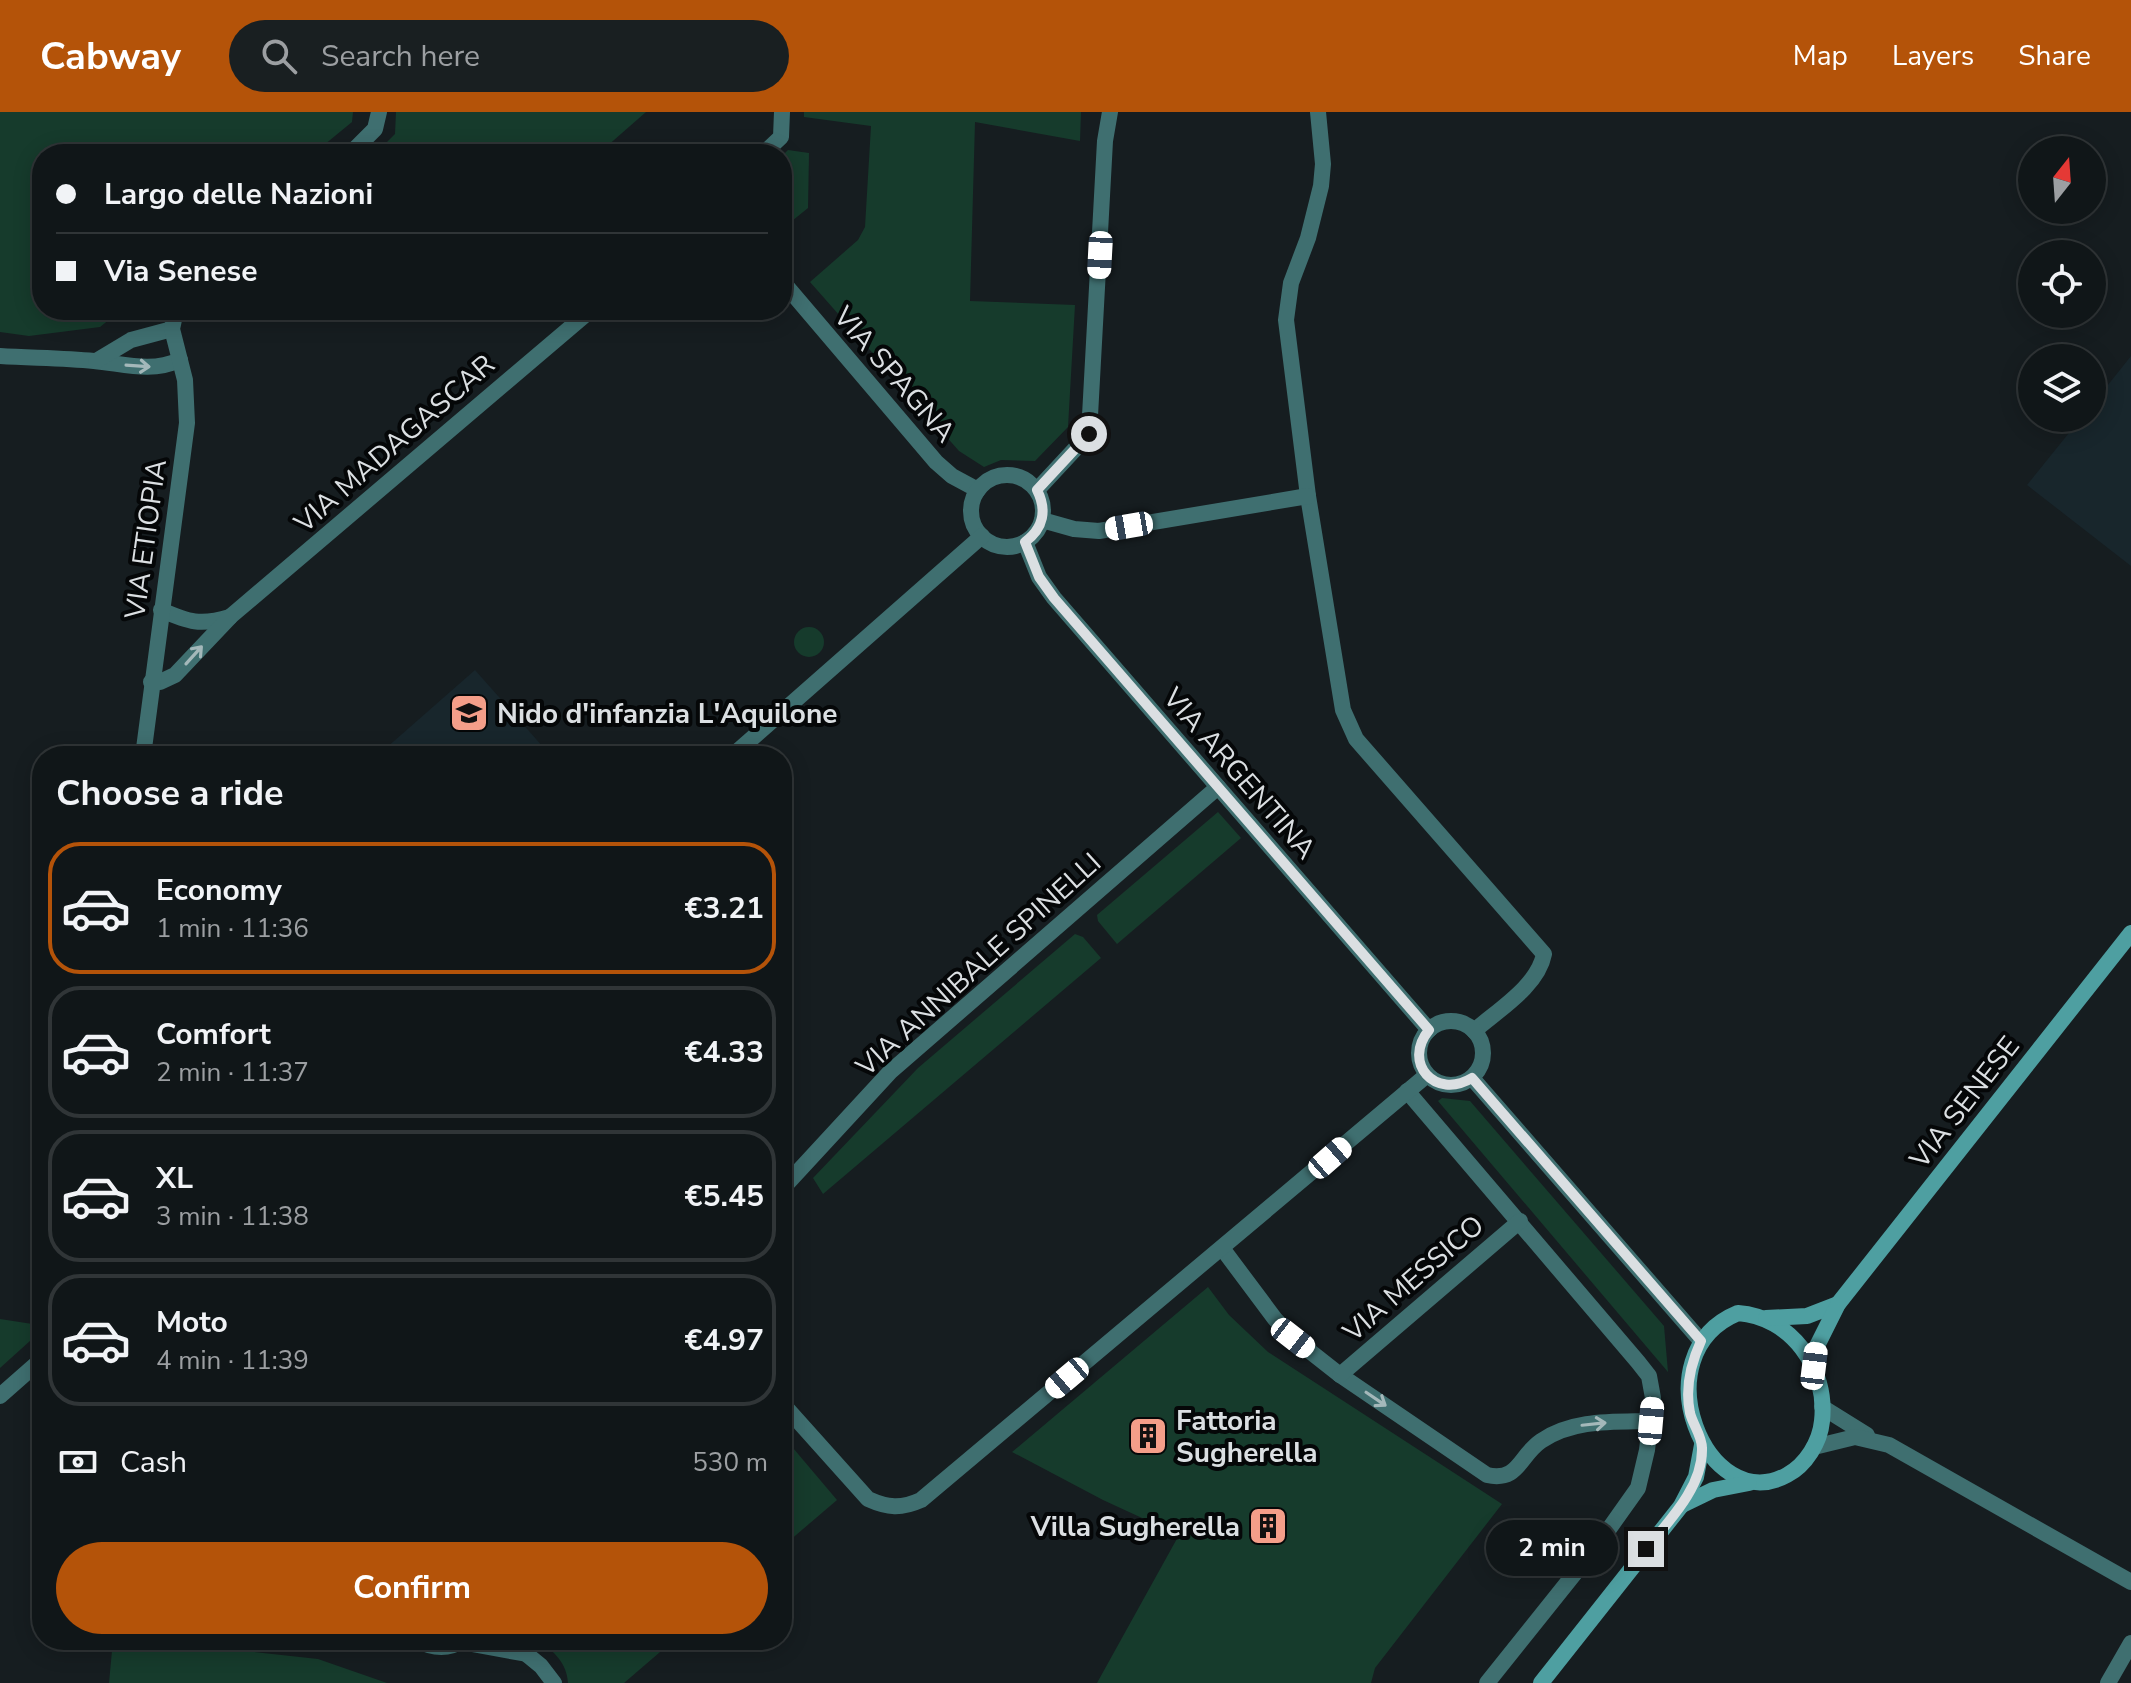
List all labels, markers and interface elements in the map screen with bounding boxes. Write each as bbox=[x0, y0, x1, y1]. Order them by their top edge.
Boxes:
search box bbox=[229, 20, 789, 92]
text: Cabway bbox=[40, 31, 181, 82]
icon: search bbox=[257, 34, 301, 78]
text: Search here bbox=[321, 36, 480, 77]
text: Map bbox=[1793, 37, 1848, 75]
text: Layers bbox=[1892, 37, 1974, 75]
text: Share bbox=[2018, 37, 2091, 75]
north arrow bbox=[2018, 136, 2106, 224]
map controls bbox=[2018, 136, 2106, 432]
text: Largo delle Nazioni bbox=[104, 174, 373, 215]
car bbox=[1087, 230, 1113, 280]
button: locate bbox=[2018, 240, 2106, 328]
text: Via Senese bbox=[104, 251, 257, 292]
street label: VIA SPAGNA bbox=[824, 298, 964, 451]
button: layers bbox=[2018, 344, 2106, 432]
street label: VIA MADAGASCAR bbox=[286, 346, 503, 542]
one-way arrow bbox=[124, 359, 151, 374]
route start bbox=[1071, 416, 1107, 452]
street label: VIA ETIOPIA bbox=[116, 457, 176, 622]
car bbox=[1103, 510, 1155, 542]
one-way arrow bbox=[185, 645, 203, 665]
street label: VIA ARGENTINA bbox=[1154, 679, 1324, 867]
school or university icon: Nido d'infanzia L'Aquilone bbox=[448, 692, 490, 734]
place label: Nido d'infanzia L'Aquilone bbox=[497, 695, 838, 733]
text: Choose a ride bbox=[56, 769, 284, 818]
street label: VIA ANNIBALE SPINELLI bbox=[847, 844, 1109, 1086]
text: Economy bbox=[156, 870, 282, 911]
icon: car bbox=[60, 872, 132, 944]
text: €3.21 bbox=[685, 888, 764, 929]
text: 1 min · 11:36 bbox=[156, 911, 309, 946]
text: Comfort bbox=[156, 1014, 271, 1055]
icon: car bbox=[60, 1016, 132, 1088]
street label: VIA SENESE bbox=[1901, 1029, 2028, 1177]
text: €4.33 bbox=[685, 1032, 764, 1073]
text: 2 min · 11:37 bbox=[156, 1055, 309, 1090]
car bbox=[1304, 1133, 1356, 1183]
text: XL bbox=[156, 1158, 193, 1199]
icon: car bbox=[60, 1160, 132, 1232]
text: €5.45 bbox=[685, 1176, 764, 1217]
text: 3 min · 11:38 bbox=[156, 1199, 309, 1234]
street label: VIA MESSICO bbox=[1334, 1207, 1492, 1351]
text: Moto bbox=[156, 1302, 228, 1343]
icon: car bbox=[60, 1304, 132, 1376]
car bbox=[1267, 1314, 1319, 1362]
text: €4.97 bbox=[685, 1320, 764, 1361]
car bbox=[1799, 1341, 1829, 1391]
text: 4 min · 11:39 bbox=[156, 1343, 309, 1378]
car bbox=[1041, 1353, 1093, 1403]
one-way arrow bbox=[1365, 1391, 1387, 1408]
car bbox=[1637, 1396, 1665, 1446]
place label: Fattoria Sugherella bbox=[1176, 1402, 1317, 1472]
building icon: Fattoria Sugherella bbox=[1127, 1415, 1169, 1457]
one-way arrow bbox=[1580, 1417, 1607, 1432]
icon: cash bbox=[56, 1440, 100, 1484]
text: Cash bbox=[120, 1442, 187, 1483]
text: 530 m bbox=[692, 1445, 768, 1480]
building icon: Villa Sugherella bbox=[1247, 1505, 1289, 1547]
place label: Villa Sugherella bbox=[1030, 1508, 1240, 1546]
callout: 2 min bbox=[1486, 1521, 1618, 1577]
text: 2 min bbox=[1518, 1530, 1586, 1565]
route end bbox=[1628, 1531, 1664, 1567]
button: Confirm bbox=[56, 1542, 768, 1634]

